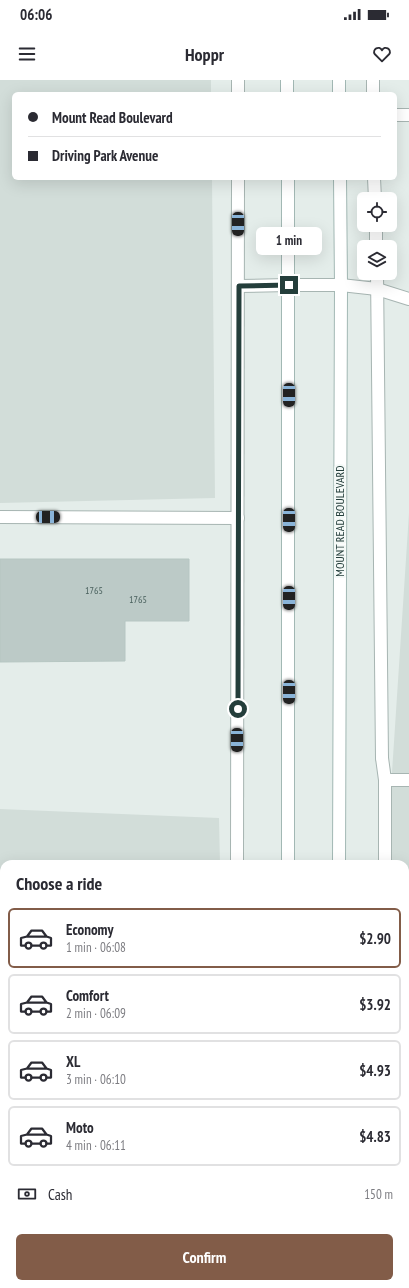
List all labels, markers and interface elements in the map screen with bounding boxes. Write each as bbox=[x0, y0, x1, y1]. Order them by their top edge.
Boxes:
text: 06:06 bbox=[20, 5, 52, 24]
icon: menu bbox=[16, 43, 38, 65]
text: Hoppr bbox=[185, 43, 224, 66]
icon: heart bbox=[371, 43, 393, 65]
text: Mount Read Boulevard bbox=[52, 108, 173, 127]
text: Driving Park Avenue bbox=[52, 146, 158, 165]
map controls bbox=[357, 192, 397, 280]
button: locate bbox=[357, 192, 397, 232]
car bbox=[232, 212, 244, 236]
callout: 1 min bbox=[256, 227, 322, 255]
text: 1 min bbox=[276, 232, 302, 249]
button: layers bbox=[357, 240, 397, 280]
route end bbox=[280, 276, 298, 294]
car bbox=[283, 383, 295, 407]
street label: MOUNT READ BOULEVARD bbox=[332, 465, 347, 577]
car bbox=[283, 508, 295, 532]
car bbox=[36, 511, 60, 523]
house number: 1765 bbox=[85, 584, 103, 597]
car bbox=[283, 586, 295, 610]
house number: 1765 bbox=[129, 593, 147, 606]
car bbox=[283, 680, 295, 704]
route start bbox=[229, 700, 247, 718]
car bbox=[231, 728, 243, 752]
text: Choose a ride bbox=[16, 872, 102, 895]
icon: car bbox=[18, 920, 54, 956]
text: Economy bbox=[66, 920, 114, 939]
text: $2.90 bbox=[359, 929, 391, 948]
text: 1 min · 06:08 bbox=[66, 939, 126, 956]
icon: car bbox=[18, 986, 54, 1022]
text: Comfort bbox=[66, 986, 109, 1005]
text: $3.92 bbox=[359, 995, 391, 1014]
text: 2 min · 06:09 bbox=[66, 1005, 126, 1022]
icon: car bbox=[18, 1052, 54, 1088]
text: XL bbox=[66, 1052, 80, 1071]
text: $4.93 bbox=[359, 1061, 391, 1080]
text: 3 min · 06:10 bbox=[66, 1071, 126, 1088]
icon: car bbox=[18, 1118, 54, 1154]
text: Moto bbox=[66, 1118, 94, 1137]
text: $4.83 bbox=[359, 1127, 391, 1146]
text: 4 min · 06:11 bbox=[66, 1137, 126, 1154]
icon: cash bbox=[16, 1183, 38, 1205]
text: Cash bbox=[48, 1185, 72, 1204]
text: 150 m bbox=[364, 1186, 393, 1203]
button: Confirm bbox=[16, 1234, 393, 1280]

